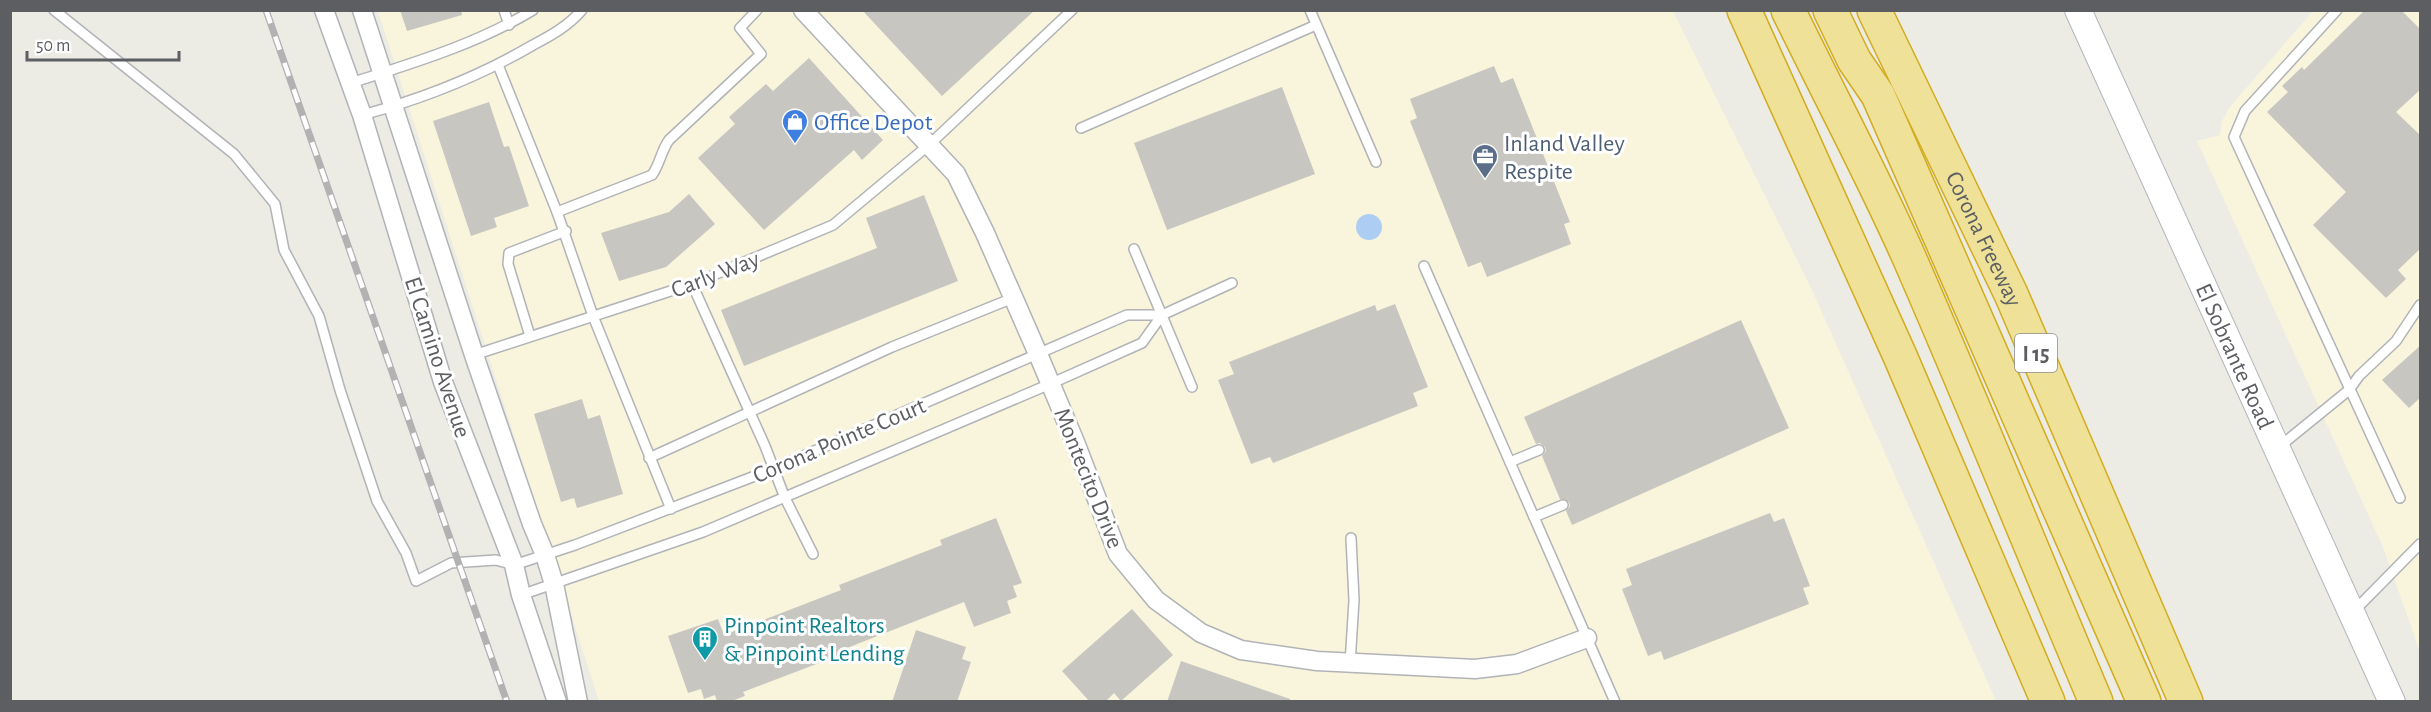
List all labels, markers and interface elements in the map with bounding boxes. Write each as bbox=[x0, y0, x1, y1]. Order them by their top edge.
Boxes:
scale bar bbox=[27, 24, 178, 62]
text: 50 m bbox=[36, 37, 70, 55]
shop icon: Office Depot bbox=[780, 107, 810, 145]
place label: Office Depot bbox=[814, 111, 933, 135]
place label: Inland Valley Respite bbox=[1504, 132, 1625, 184]
office icon: Inland Valley Respite bbox=[1470, 142, 1500, 180]
street label: Corona Freeway bbox=[1941, 168, 2026, 310]
street label: Carly Way bbox=[668, 247, 763, 303]
street label: El Camino Avenue bbox=[400, 274, 474, 441]
street label: El Sobrante Road bbox=[2191, 280, 2278, 433]
road number: I 15 bbox=[2015, 334, 2057, 372]
street label: Corona Pointe Court bbox=[749, 394, 930, 488]
street label: Montecito Drive bbox=[1049, 405, 1127, 552]
place label: Pinpoint Realtors & Pinpoint Lending bbox=[724, 614, 905, 666]
building icon: Pinpoint Realtors & Pinpoint Lending bbox=[690, 624, 720, 662]

